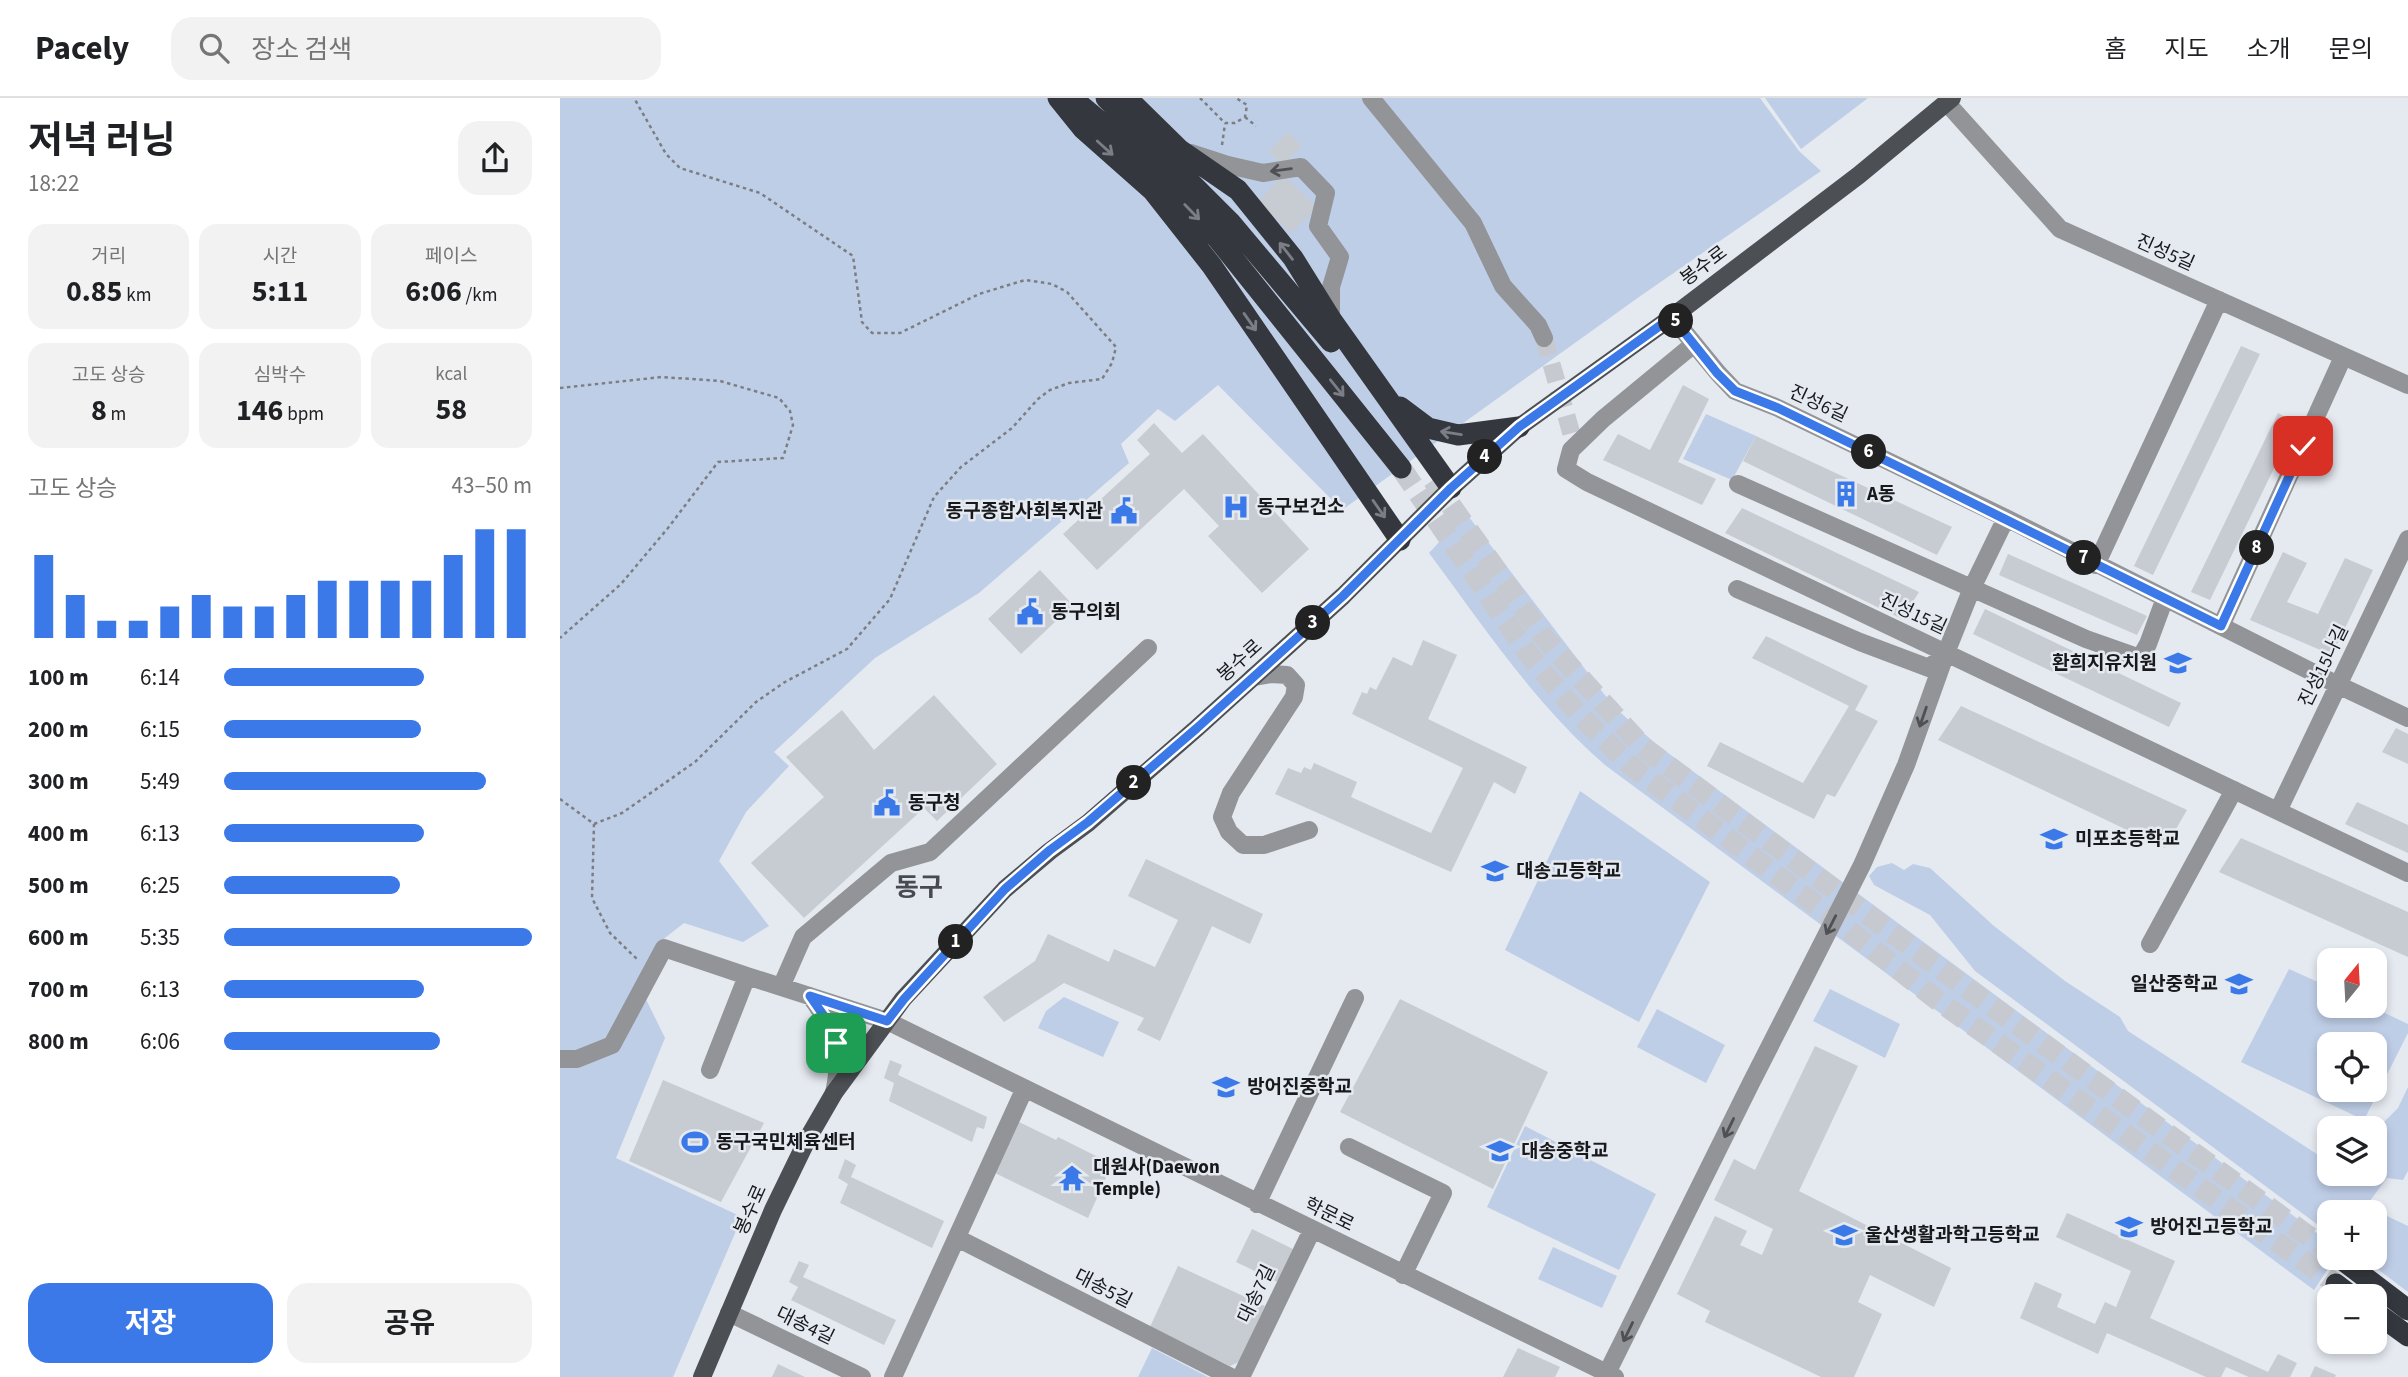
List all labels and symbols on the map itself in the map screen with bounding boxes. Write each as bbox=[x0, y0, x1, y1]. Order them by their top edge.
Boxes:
one-way arrow bbox=[1095, 140, 1113, 156]
one-way arrow bbox=[1270, 164, 1293, 177]
one-way arrow bbox=[1184, 203, 1201, 220]
street label: 진성5길 bbox=[2131, 228, 2199, 278]
street label: 봉수로 bbox=[1675, 239, 1733, 293]
one-way arrow bbox=[1279, 242, 1294, 261]
pin: 5 bbox=[1658, 304, 1694, 339]
one-way arrow bbox=[1243, 312, 1257, 331]
one-way arrow bbox=[1329, 378, 1344, 396]
street label: 진성6길 bbox=[1784, 379, 1852, 429]
pin bbox=[2273, 416, 2333, 476]
one-way arrow bbox=[1440, 426, 1463, 439]
pin: 6 bbox=[1852, 434, 1886, 470]
pin: 4 bbox=[1468, 440, 1502, 474]
building icon: A동 bbox=[1831, 479, 1861, 509]
place label: A동 bbox=[1866, 481, 1895, 508]
hospital icon: 동구보건소 bbox=[1221, 492, 1251, 522]
place label: 동구보건소 bbox=[1257, 494, 1344, 521]
public building icon: 동구종합사회복지관 bbox=[1109, 496, 1139, 526]
place label: 동구종합사회복지관 bbox=[946, 498, 1104, 525]
one-way arrow bbox=[1372, 499, 1386, 518]
pin: 8 bbox=[2240, 531, 2274, 566]
pin: 7 bbox=[2066, 540, 2102, 575]
street label: 진성15길 bbox=[1875, 587, 1951, 641]
public building icon: 동구의회 bbox=[1015, 597, 1045, 627]
place label: 동구의회 bbox=[1051, 599, 1121, 626]
pin: 3 bbox=[1296, 606, 1330, 640]
street label: 진성15나길 bbox=[2292, 620, 2356, 712]
street label: 봉수로 bbox=[1211, 633, 1269, 689]
school or university icon: 환희지유치원 bbox=[2163, 648, 2193, 678]
place label: 환희지유치원 bbox=[2052, 650, 2157, 677]
one-way arrow bbox=[1916, 706, 1929, 728]
pin: 2 bbox=[1116, 766, 1152, 800]
public building icon: 동구청 bbox=[872, 788, 902, 818]
place label: 동구청 bbox=[908, 790, 960, 817]
school or university icon: 미포초등학교 bbox=[2039, 824, 2069, 854]
place label: 미포초등학교 bbox=[2075, 826, 2180, 853]
school or university icon: 대송고등학교 bbox=[1480, 856, 1510, 886]
place label: 대송고등학교 bbox=[1516, 858, 1621, 885]
district label: 동구 bbox=[895, 869, 943, 906]
one-way arrow bbox=[1824, 914, 1838, 935]
pin: 1 bbox=[938, 924, 974, 960]
north arrow bbox=[2317, 948, 2387, 1018]
school or university icon: 일산중학교 bbox=[2224, 969, 2254, 999]
place label: 일산중학교 bbox=[2131, 971, 2218, 998]
pin bbox=[806, 1013, 866, 1073]
school or university icon: 방어진중학교 bbox=[1211, 1072, 1241, 1102]
place label: 방어진중학교 bbox=[1247, 1074, 1352, 1101]
one-way arrow bbox=[1721, 1117, 1735, 1138]
sports icon: 동구국민체육센터 bbox=[680, 1127, 710, 1157]
place label: 동구국민체육센터 bbox=[716, 1129, 856, 1156]
school or university icon: 대송중학교 bbox=[1485, 1136, 1515, 1166]
place label: 대송중학교 bbox=[1521, 1138, 1608, 1165]
place label: 대원사(Daewon Temple) bbox=[1093, 1154, 1220, 1203]
temple icon: 대원사(Daewon Temple) bbox=[1057, 1163, 1087, 1193]
street label: 봉수로 bbox=[728, 1181, 774, 1239]
street label: 학문로 bbox=[1300, 1191, 1358, 1239]
school or university icon: 방어진고등학교 bbox=[2114, 1212, 2144, 1242]
place label: 방어진고등학교 bbox=[2150, 1214, 2272, 1241]
school or university icon: 울산생활과학고등학교 bbox=[1829, 1220, 1859, 1250]
place label: 울산생활과학고등학교 bbox=[1865, 1222, 2040, 1249]
street label: 대송7길 bbox=[1231, 1260, 1283, 1328]
street label: 대송5길 bbox=[1069, 1263, 1137, 1315]
street label: 대송4길 bbox=[771, 1300, 839, 1352]
one-way arrow bbox=[1620, 1321, 1634, 1342]

